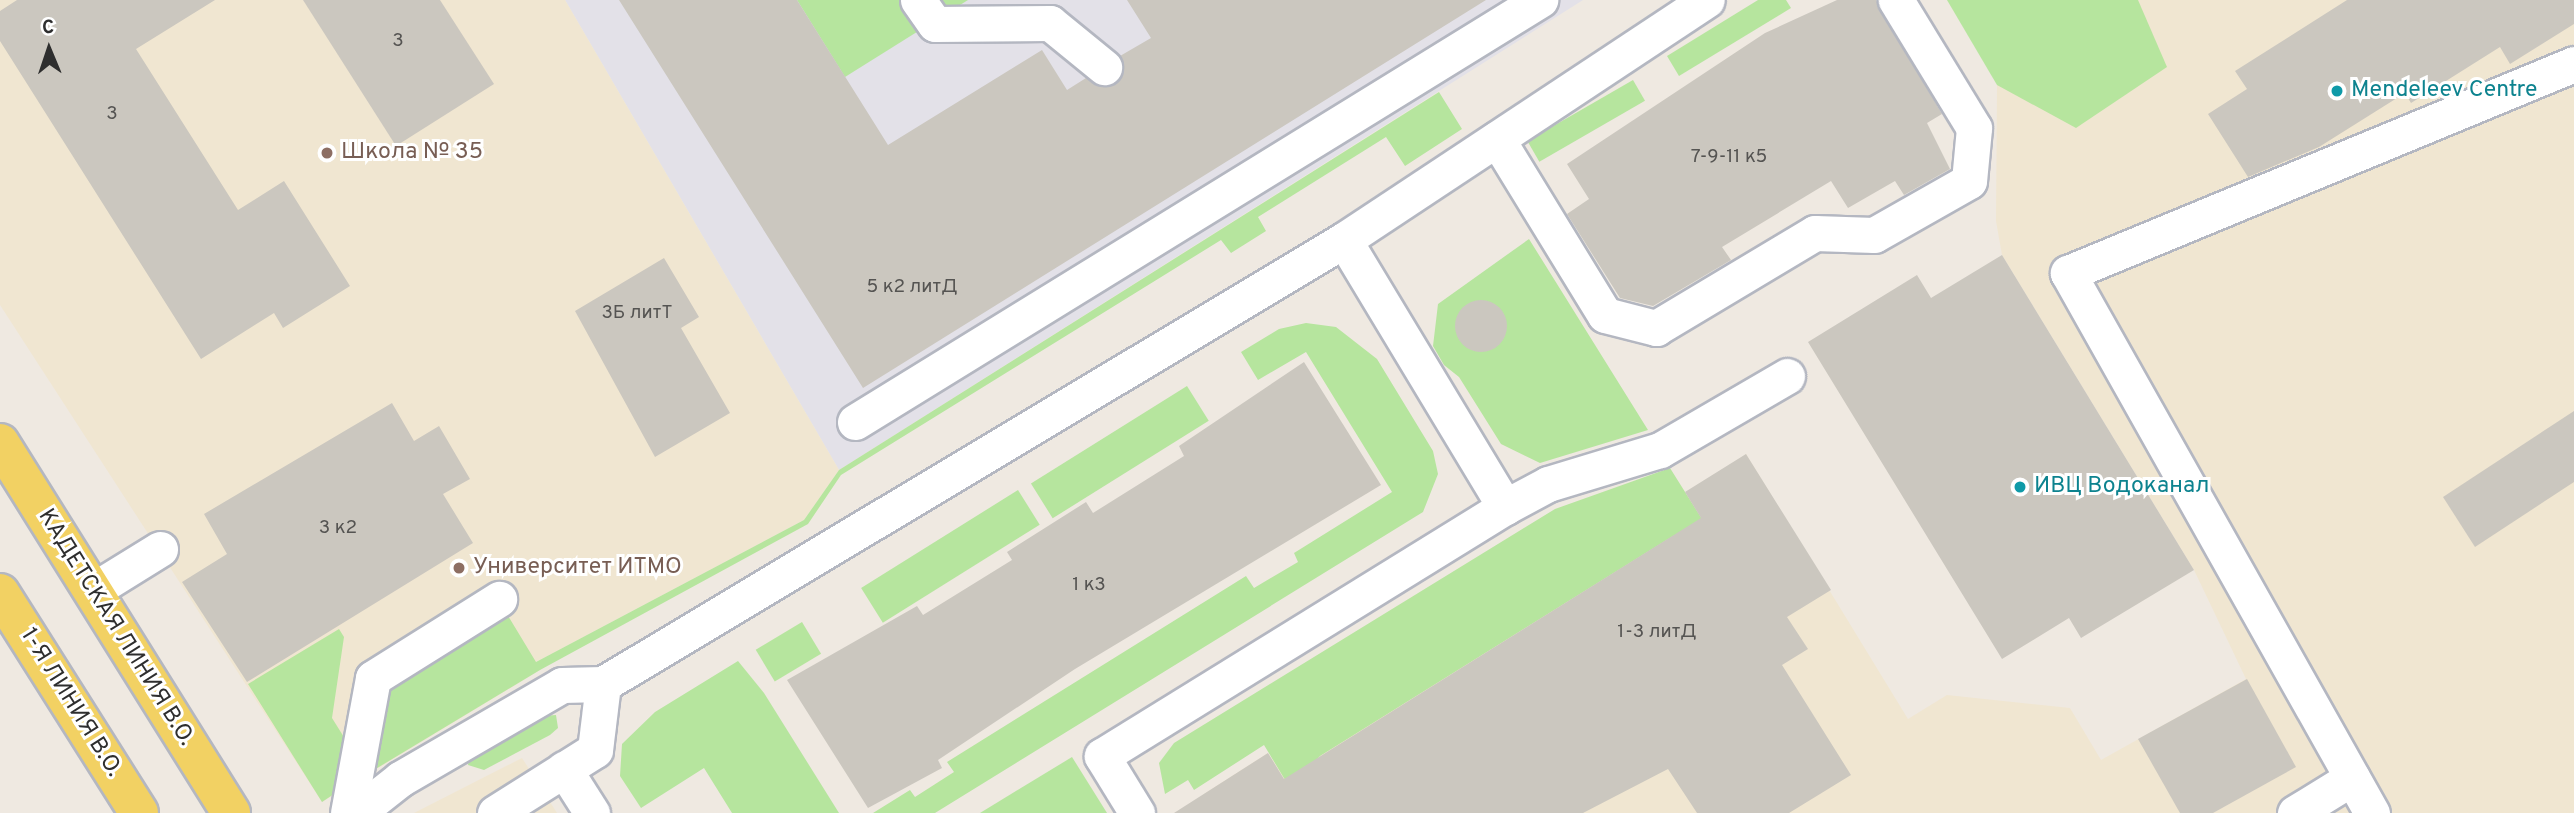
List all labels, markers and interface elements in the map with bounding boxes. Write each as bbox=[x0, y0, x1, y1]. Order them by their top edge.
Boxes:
north arrow bbox=[14, 14, 84, 84]
text: С bbox=[42, 16, 55, 40]
house number: 3 bbox=[392, 31, 404, 53]
place label: Mendeleev Centre bbox=[2351, 77, 2537, 105]
marker: Mendeleev Centre bbox=[2329, 83, 2345, 99]
house number: 3 bbox=[106, 104, 118, 126]
place label: Школа № 35 bbox=[341, 139, 483, 167]
marker: Школа № 35 bbox=[319, 145, 335, 161]
house number: 7-9-11 к5 bbox=[1691, 147, 1767, 169]
house number: 5 к2 литД bbox=[866, 277, 958, 299]
house number: 3Б литТ bbox=[602, 303, 672, 325]
place label: ИВЦ Водоканал bbox=[2034, 473, 2209, 501]
marker: ИВЦ Водоканал bbox=[2012, 479, 2028, 495]
street label: КАДЕТСКАЯ ЛИНИЯ В.О. bbox=[31, 505, 199, 751]
house number: 3 к2 bbox=[319, 518, 357, 540]
place label: Университет ИТМО bbox=[473, 554, 682, 582]
marker: Университет ИТМО bbox=[451, 560, 467, 576]
house number: 1 к3 bbox=[1072, 575, 1106, 597]
house number: 1-3 литД bbox=[1617, 622, 1697, 644]
street label: 1-Я ЛИНИЯ В.О. bbox=[13, 624, 127, 782]

